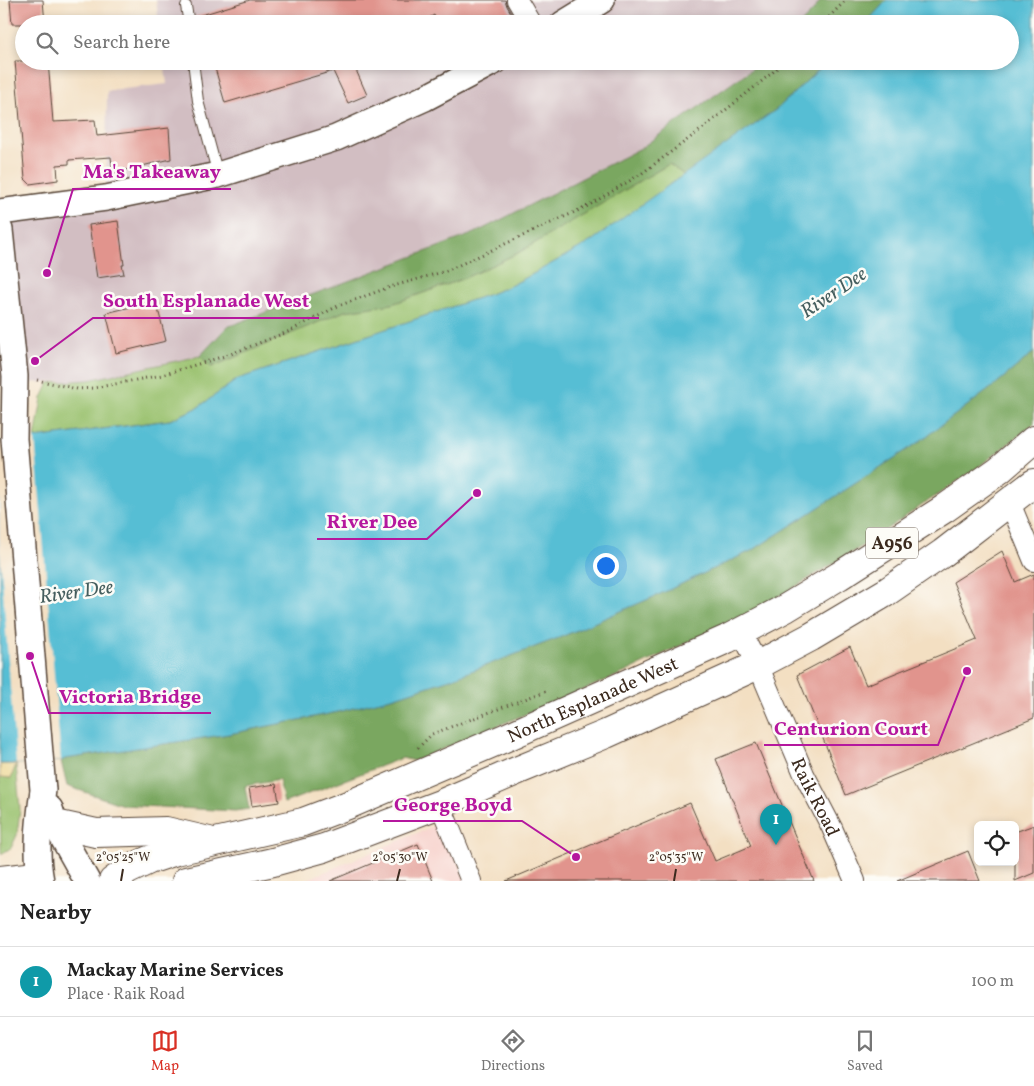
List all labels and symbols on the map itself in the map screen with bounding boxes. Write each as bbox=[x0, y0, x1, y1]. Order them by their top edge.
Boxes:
callout: Ma's Takeaway bbox=[73, 154, 231, 189]
text: Ma's Takeaway bbox=[83, 159, 221, 187]
water label: River Dee bbox=[795, 261, 873, 326]
callout: South Esplanade West bbox=[93, 283, 319, 318]
text: South Esplanade West bbox=[103, 288, 310, 316]
callout: River Dee bbox=[317, 504, 427, 539]
text: River Dee bbox=[327, 509, 417, 537]
road number: A956 bbox=[866, 528, 918, 558]
your location bbox=[593, 553, 619, 579]
water label: River Dee bbox=[38, 574, 116, 612]
street label: North Esplanade West bbox=[504, 651, 683, 750]
callout: Victoria Bridge bbox=[49, 678, 211, 713]
text: Victoria Bridge bbox=[59, 684, 201, 712]
callout: Centurion Court bbox=[764, 710, 938, 745]
text: Centurion Court bbox=[774, 716, 929, 744]
street label: Raik Road bbox=[784, 754, 845, 841]
callout: George Boyd bbox=[383, 786, 522, 821]
text: George Boyd bbox=[394, 792, 512, 820]
pin: 1 bbox=[760, 804, 792, 845]
text: 2°05'25"W bbox=[96, 850, 150, 866]
text: 2°05'30"W bbox=[372, 850, 428, 866]
text: 2°05'35"W bbox=[649, 850, 703, 866]

